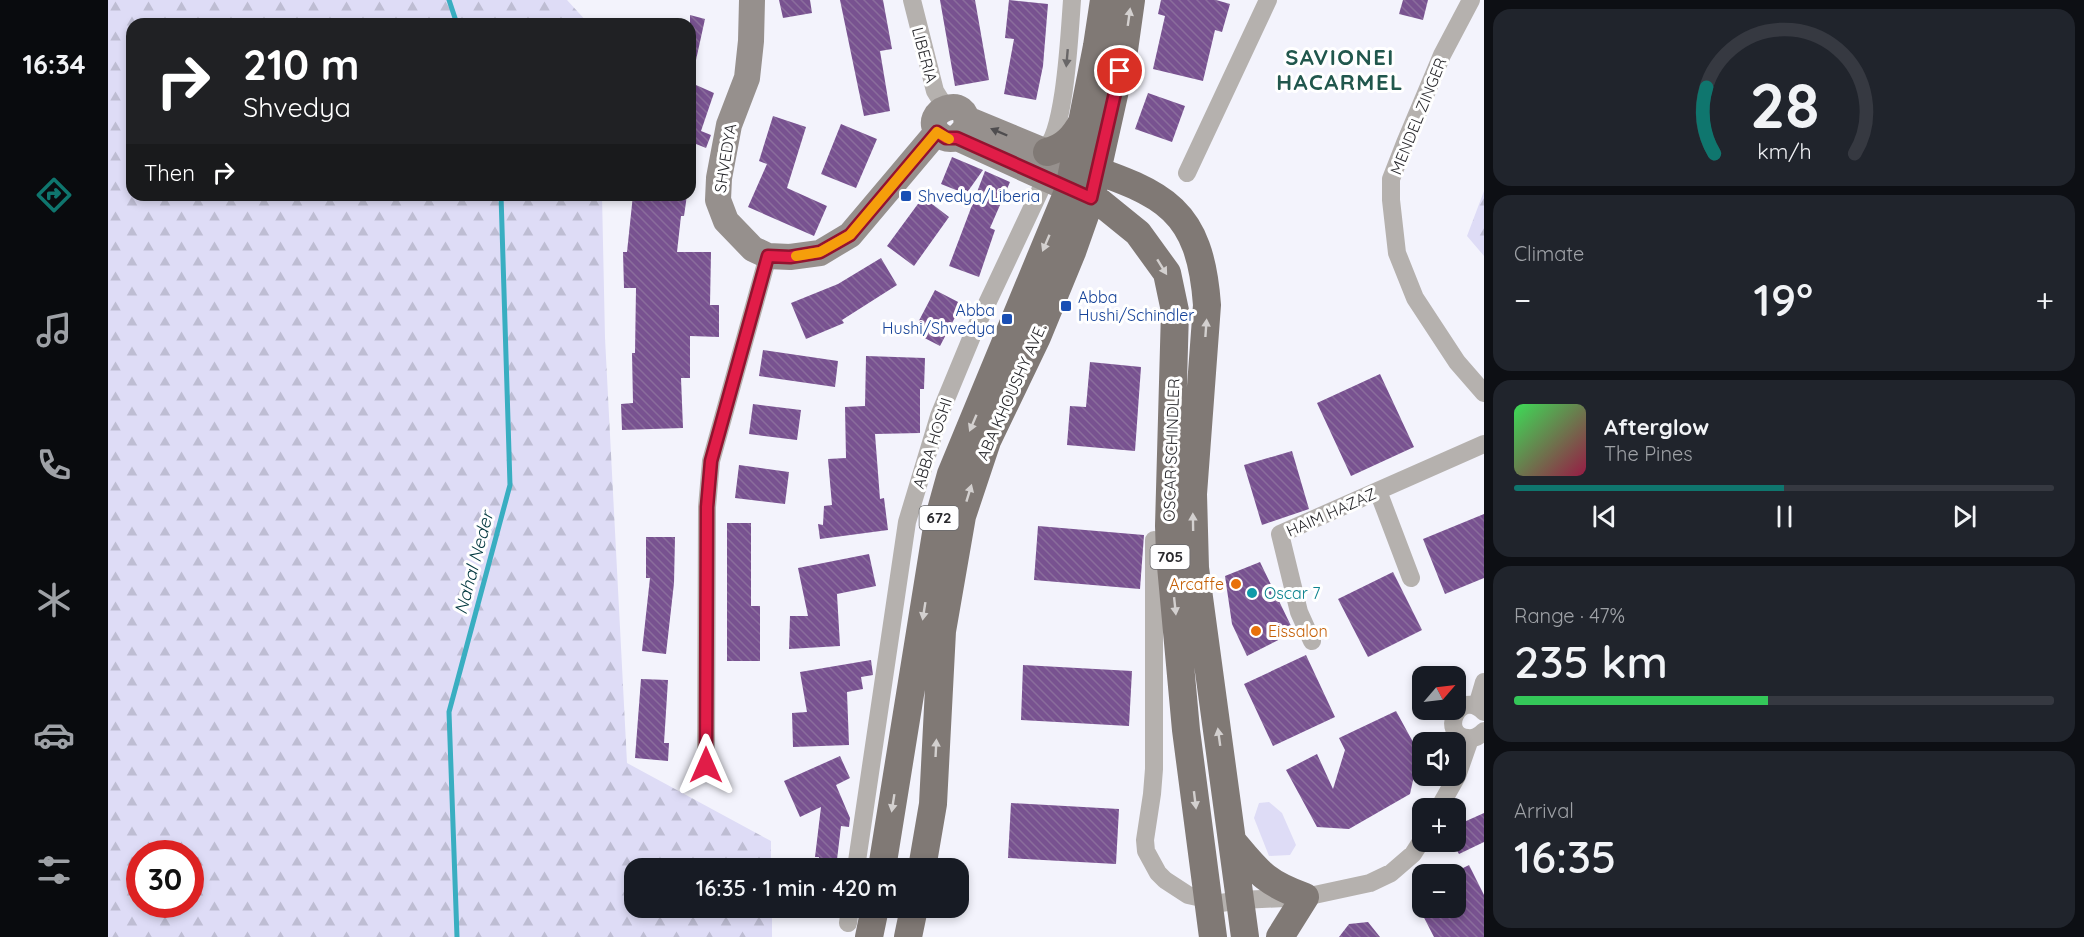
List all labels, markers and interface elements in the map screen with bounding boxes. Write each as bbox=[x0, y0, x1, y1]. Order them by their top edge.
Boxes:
one-way arrow bbox=[1124, 7, 1134, 26]
street label: LIBERIA bbox=[908, 25, 942, 85]
text: 210 m bbox=[243, 38, 360, 91]
icon: right bbox=[144, 42, 222, 120]
district label: SAVIONEI HACARMEL bbox=[1276, 43, 1404, 96]
pin bbox=[1094, 45, 1145, 96]
text: 16:34 bbox=[22, 47, 86, 81]
one-way arrow bbox=[1062, 49, 1072, 68]
icon: arrive bbox=[1103, 54, 1136, 87]
street label: MENDEL ZINGER bbox=[1385, 55, 1451, 177]
text: 28 bbox=[1749, 66, 1819, 144]
text: Shvedya bbox=[243, 90, 351, 124]
street label: SHVEDYA bbox=[710, 122, 740, 194]
one-way arrow bbox=[990, 127, 1008, 137]
text: km/h bbox=[1757, 139, 1811, 165]
icon: right bbox=[207, 156, 240, 189]
text: Then bbox=[144, 159, 195, 187]
icon: directions bbox=[33, 174, 75, 216]
place label: Shvedya/Liberia bbox=[918, 186, 1040, 206]
marker: Shvedya/Liberia bbox=[899, 189, 913, 203]
one-way arrow bbox=[1041, 234, 1051, 252]
text: Climate bbox=[1514, 241, 1584, 266]
one-way arrow bbox=[1157, 259, 1168, 275]
text: 19° bbox=[1754, 271, 1813, 327]
text: − bbox=[1514, 279, 1531, 320]
text: + bbox=[2035, 279, 2054, 320]
place label: Abba Hushi/Schindler bbox=[1078, 287, 1194, 325]
marker: Abba Hushi/Schindler bbox=[1059, 299, 1073, 313]
place label: Abba Hushi/Shvedya bbox=[882, 300, 995, 338]
icon: music bbox=[33, 309, 75, 351]
marker: Abba Hushi/Shvedya bbox=[1000, 312, 1014, 326]
one-way arrow bbox=[1201, 318, 1210, 337]
street label: ABA KHOUSHY AVE. bbox=[972, 321, 1050, 463]
street label: OSCAR SCHINDLER bbox=[1159, 378, 1183, 522]
street label: ABBA HOSHI bbox=[908, 395, 956, 491]
text: Afterglow bbox=[1604, 413, 1709, 441]
one-way arrow bbox=[968, 414, 977, 432]
text: The Pines bbox=[1604, 441, 1693, 466]
icon: phone bbox=[33, 444, 75, 486]
street label: HAIM HAZAZ bbox=[1283, 483, 1379, 541]
one-way arrow bbox=[965, 484, 974, 502]
icon: previous bbox=[1588, 500, 1621, 533]
icon: pause bbox=[1768, 500, 1801, 533]
icon: next bbox=[1948, 500, 1981, 533]
road number: 672 bbox=[920, 506, 958, 530]
water label: Nahal Neder bbox=[449, 507, 499, 617]
one-way arrow bbox=[1188, 513, 1198, 532]
road number: 705 bbox=[1150, 545, 1190, 569]
place label: Arcaffe bbox=[1169, 574, 1224, 594]
marker: Arcaffe bbox=[1229, 577, 1243, 591]
icon: climate bbox=[33, 579, 75, 621]
place label: Oscar 7 bbox=[1264, 583, 1320, 603]
marker: Oscar 7 bbox=[1245, 586, 1259, 600]
one-way arrow bbox=[1170, 597, 1180, 616]
one-way arrow bbox=[919, 602, 928, 621]
text: Range · 47% bbox=[1514, 603, 1625, 628]
place label: Eissalon bbox=[1268, 621, 1328, 641]
marker: Eissalon bbox=[1249, 624, 1263, 638]
text: 235 km bbox=[1514, 633, 1668, 689]
north arrow bbox=[1412, 666, 1466, 720]
map controls bbox=[1412, 666, 1466, 918]
icon: car bbox=[33, 714, 75, 756]
one-way arrow bbox=[1215, 727, 1224, 746]
button: sound bbox=[1412, 732, 1466, 786]
position arrow bbox=[674, 733, 738, 797]
one-way arrow bbox=[931, 738, 941, 757]
one-way arrow bbox=[1190, 791, 1199, 810]
one-way arrow bbox=[889, 794, 898, 813]
button: + bbox=[1412, 798, 1466, 852]
text: Arrival bbox=[1514, 798, 1574, 823]
text: 16:35 bbox=[1514, 828, 1616, 884]
speed limit sign: 30 bbox=[126, 840, 204, 918]
icon: filters bbox=[33, 849, 75, 891]
button: − bbox=[1412, 864, 1466, 918]
text: 16:35 · 1 min · 420 m bbox=[696, 874, 897, 902]

